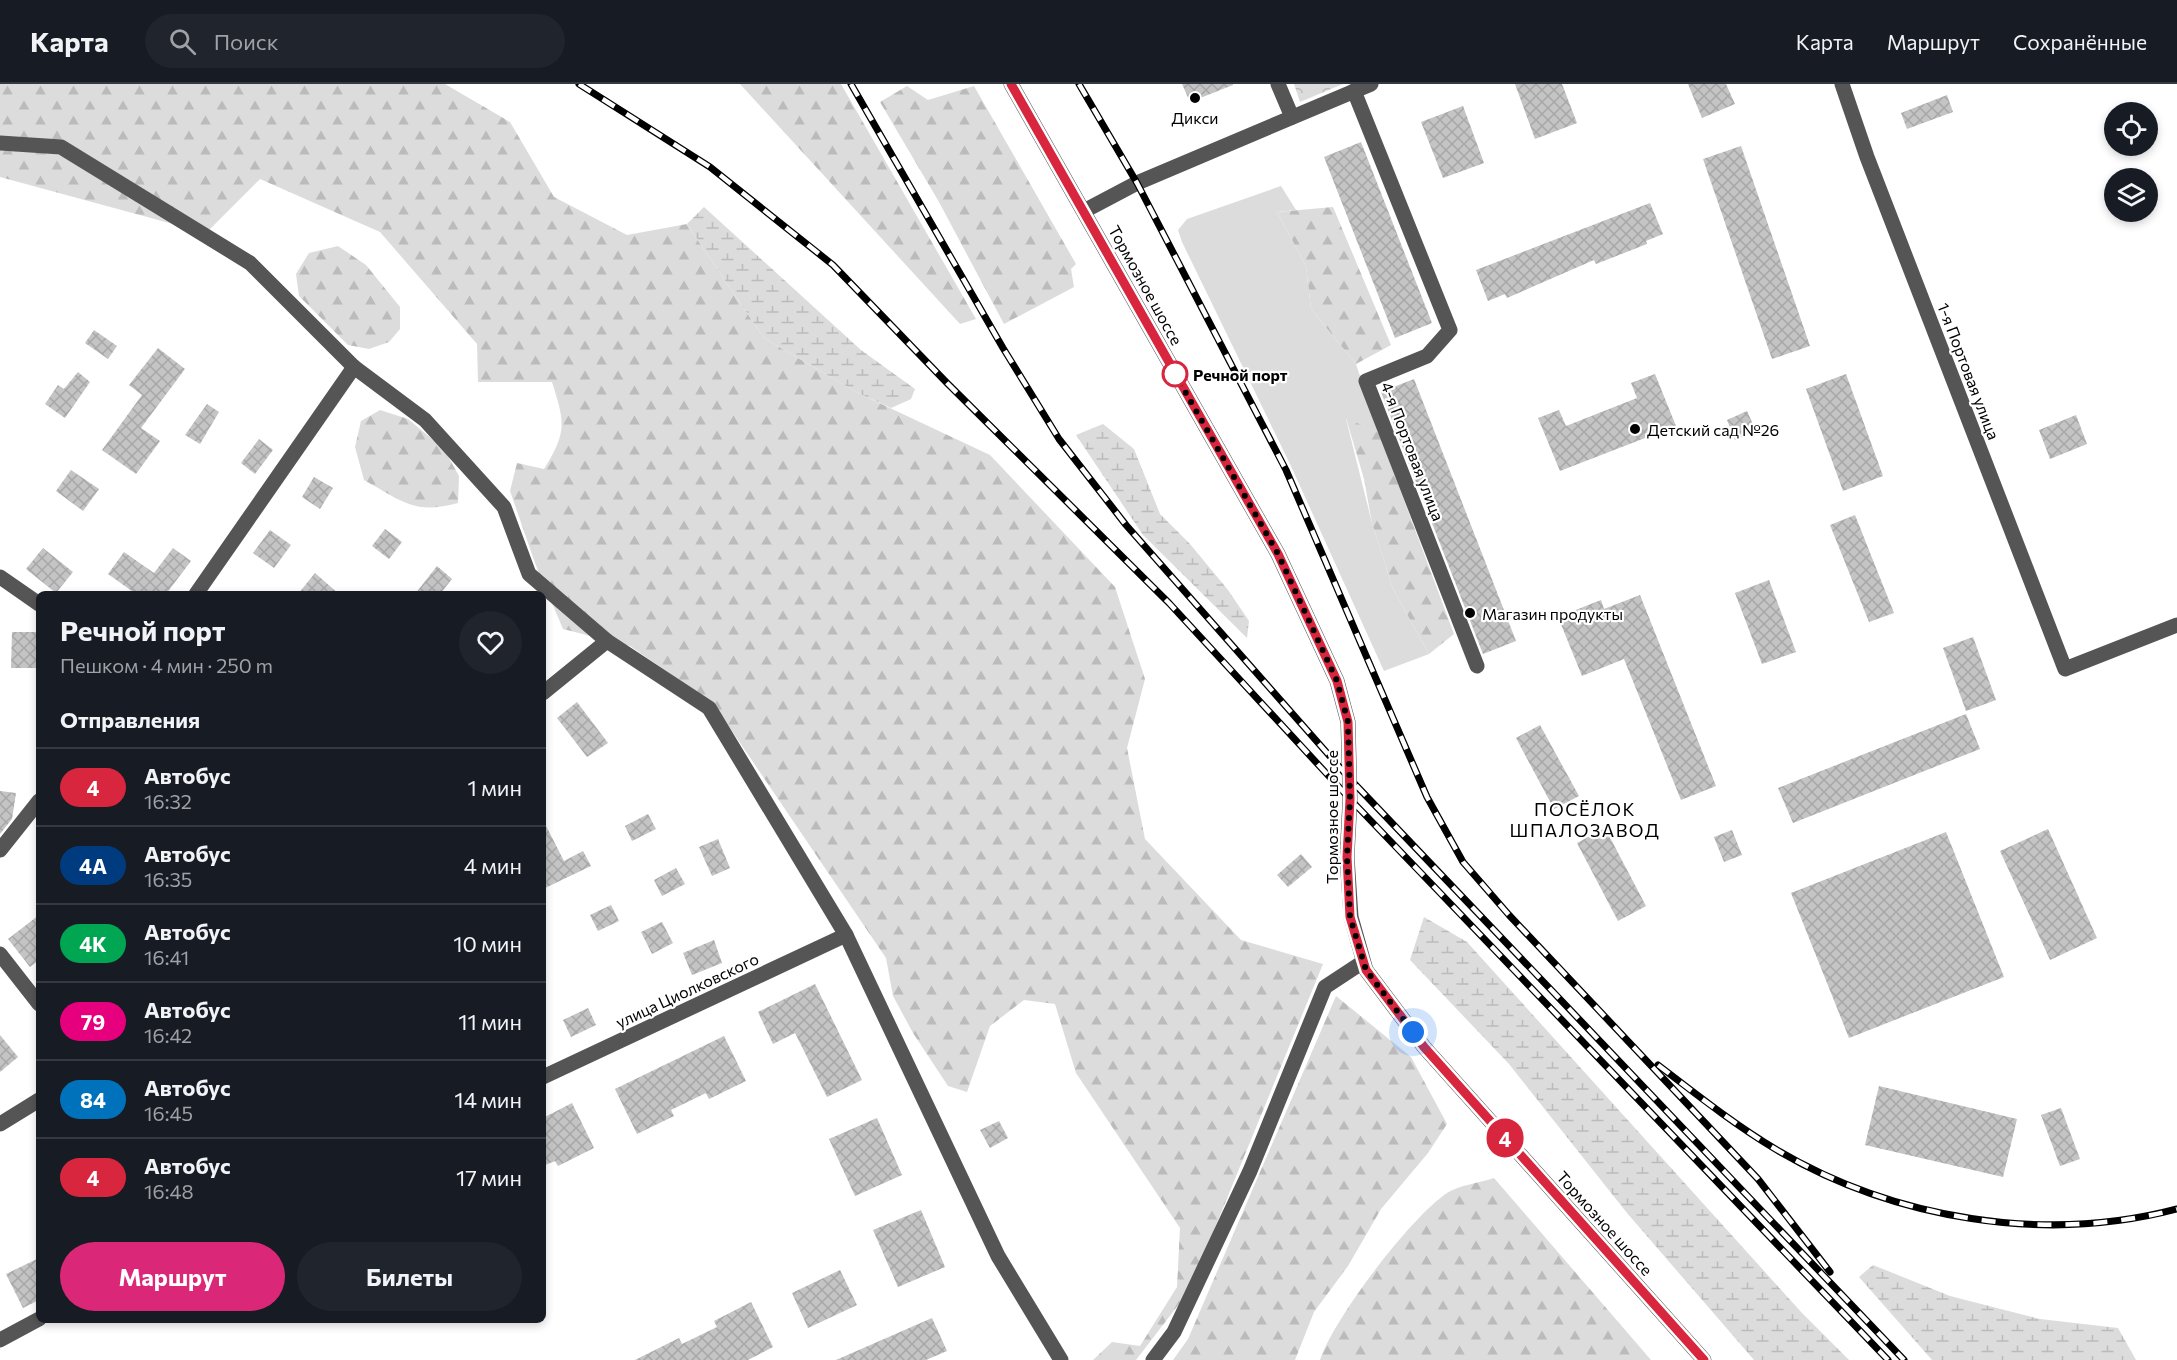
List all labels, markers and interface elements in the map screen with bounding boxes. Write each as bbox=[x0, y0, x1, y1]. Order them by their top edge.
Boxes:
search box bbox=[145, 14, 565, 68]
text: Карта bbox=[30, 24, 109, 58]
icon: search bbox=[166, 25, 199, 58]
text: Поиск bbox=[214, 28, 278, 55]
text: Карта bbox=[1796, 29, 1854, 54]
text: Маршрут bbox=[1887, 29, 1980, 54]
text: Сохранённые bbox=[2013, 29, 2147, 54]
marker: Дикси bbox=[1188, 91, 1202, 105]
map controls bbox=[2104, 102, 2158, 222]
button: locate bbox=[2104, 102, 2158, 156]
place label: Дикси bbox=[1172, 108, 1219, 127]
button: layers bbox=[2104, 168, 2158, 222]
street label: Тормозное шоссе bbox=[1105, 222, 1187, 348]
street label: 1-я Портовая улица bbox=[1934, 300, 2004, 442]
marker: Речной порт bbox=[1162, 361, 1188, 387]
place label: Речной порт bbox=[1193, 365, 1288, 384]
street label: 4-я Портовая улица bbox=[1378, 379, 1448, 523]
place label: Детский сад №26 bbox=[1647, 420, 1779, 439]
marker: Детский сад №26 bbox=[1628, 422, 1642, 436]
place label: Магазин продукты bbox=[1482, 604, 1623, 623]
marker: Магазин продукты bbox=[1463, 606, 1477, 620]
button: heart bbox=[459, 611, 522, 674]
text: Речной порт bbox=[60, 613, 225, 647]
text: Пешком · 4 мин · 250 m bbox=[60, 653, 273, 677]
text: Отправления bbox=[60, 706, 200, 733]
street label: Тормозное шоссе bbox=[1322, 750, 1341, 884]
text: Автобус bbox=[144, 762, 231, 789]
text: 1 мин bbox=[468, 774, 522, 801]
text: 4 bbox=[87, 775, 99, 800]
text: 16:32 bbox=[144, 789, 192, 813]
district label: ПОСЁЛОК ШПАЛОЗАВОД bbox=[1510, 798, 1660, 841]
text: Автобус bbox=[144, 840, 231, 867]
text: 4 мин bbox=[464, 852, 522, 879]
text: 4А bbox=[79, 853, 107, 878]
text: 16:35 bbox=[144, 867, 192, 891]
text: Автобус bbox=[144, 918, 231, 945]
text: 10 мин bbox=[453, 930, 522, 957]
text: 4К bbox=[79, 931, 107, 956]
text: 16:41 bbox=[144, 945, 189, 969]
street label: улица Циолковского bbox=[613, 949, 761, 1031]
text: Автобус bbox=[144, 996, 231, 1023]
text: 11 мин bbox=[458, 1008, 522, 1035]
text: 79 bbox=[81, 1009, 105, 1034]
your location bbox=[1398, 1017, 1428, 1047]
text: 16:42 bbox=[144, 1023, 192, 1047]
text: Автобус bbox=[144, 1074, 231, 1101]
text: 14 мин bbox=[454, 1086, 522, 1113]
text: 84 bbox=[80, 1087, 106, 1112]
text: 16:45 bbox=[144, 1101, 193, 1125]
line badge: 4 bbox=[1486, 1118, 1524, 1158]
text: 4 bbox=[1499, 1126, 1511, 1151]
text: Автобус bbox=[144, 1152, 231, 1179]
text: 17 мин bbox=[456, 1164, 522, 1191]
text: 4 bbox=[87, 1165, 99, 1190]
street label: Тормозное шоссе bbox=[1553, 1167, 1657, 1279]
text: 16:48 bbox=[144, 1179, 194, 1203]
button: Маршрут bbox=[60, 1242, 285, 1311]
button: Билеты bbox=[297, 1242, 522, 1311]

